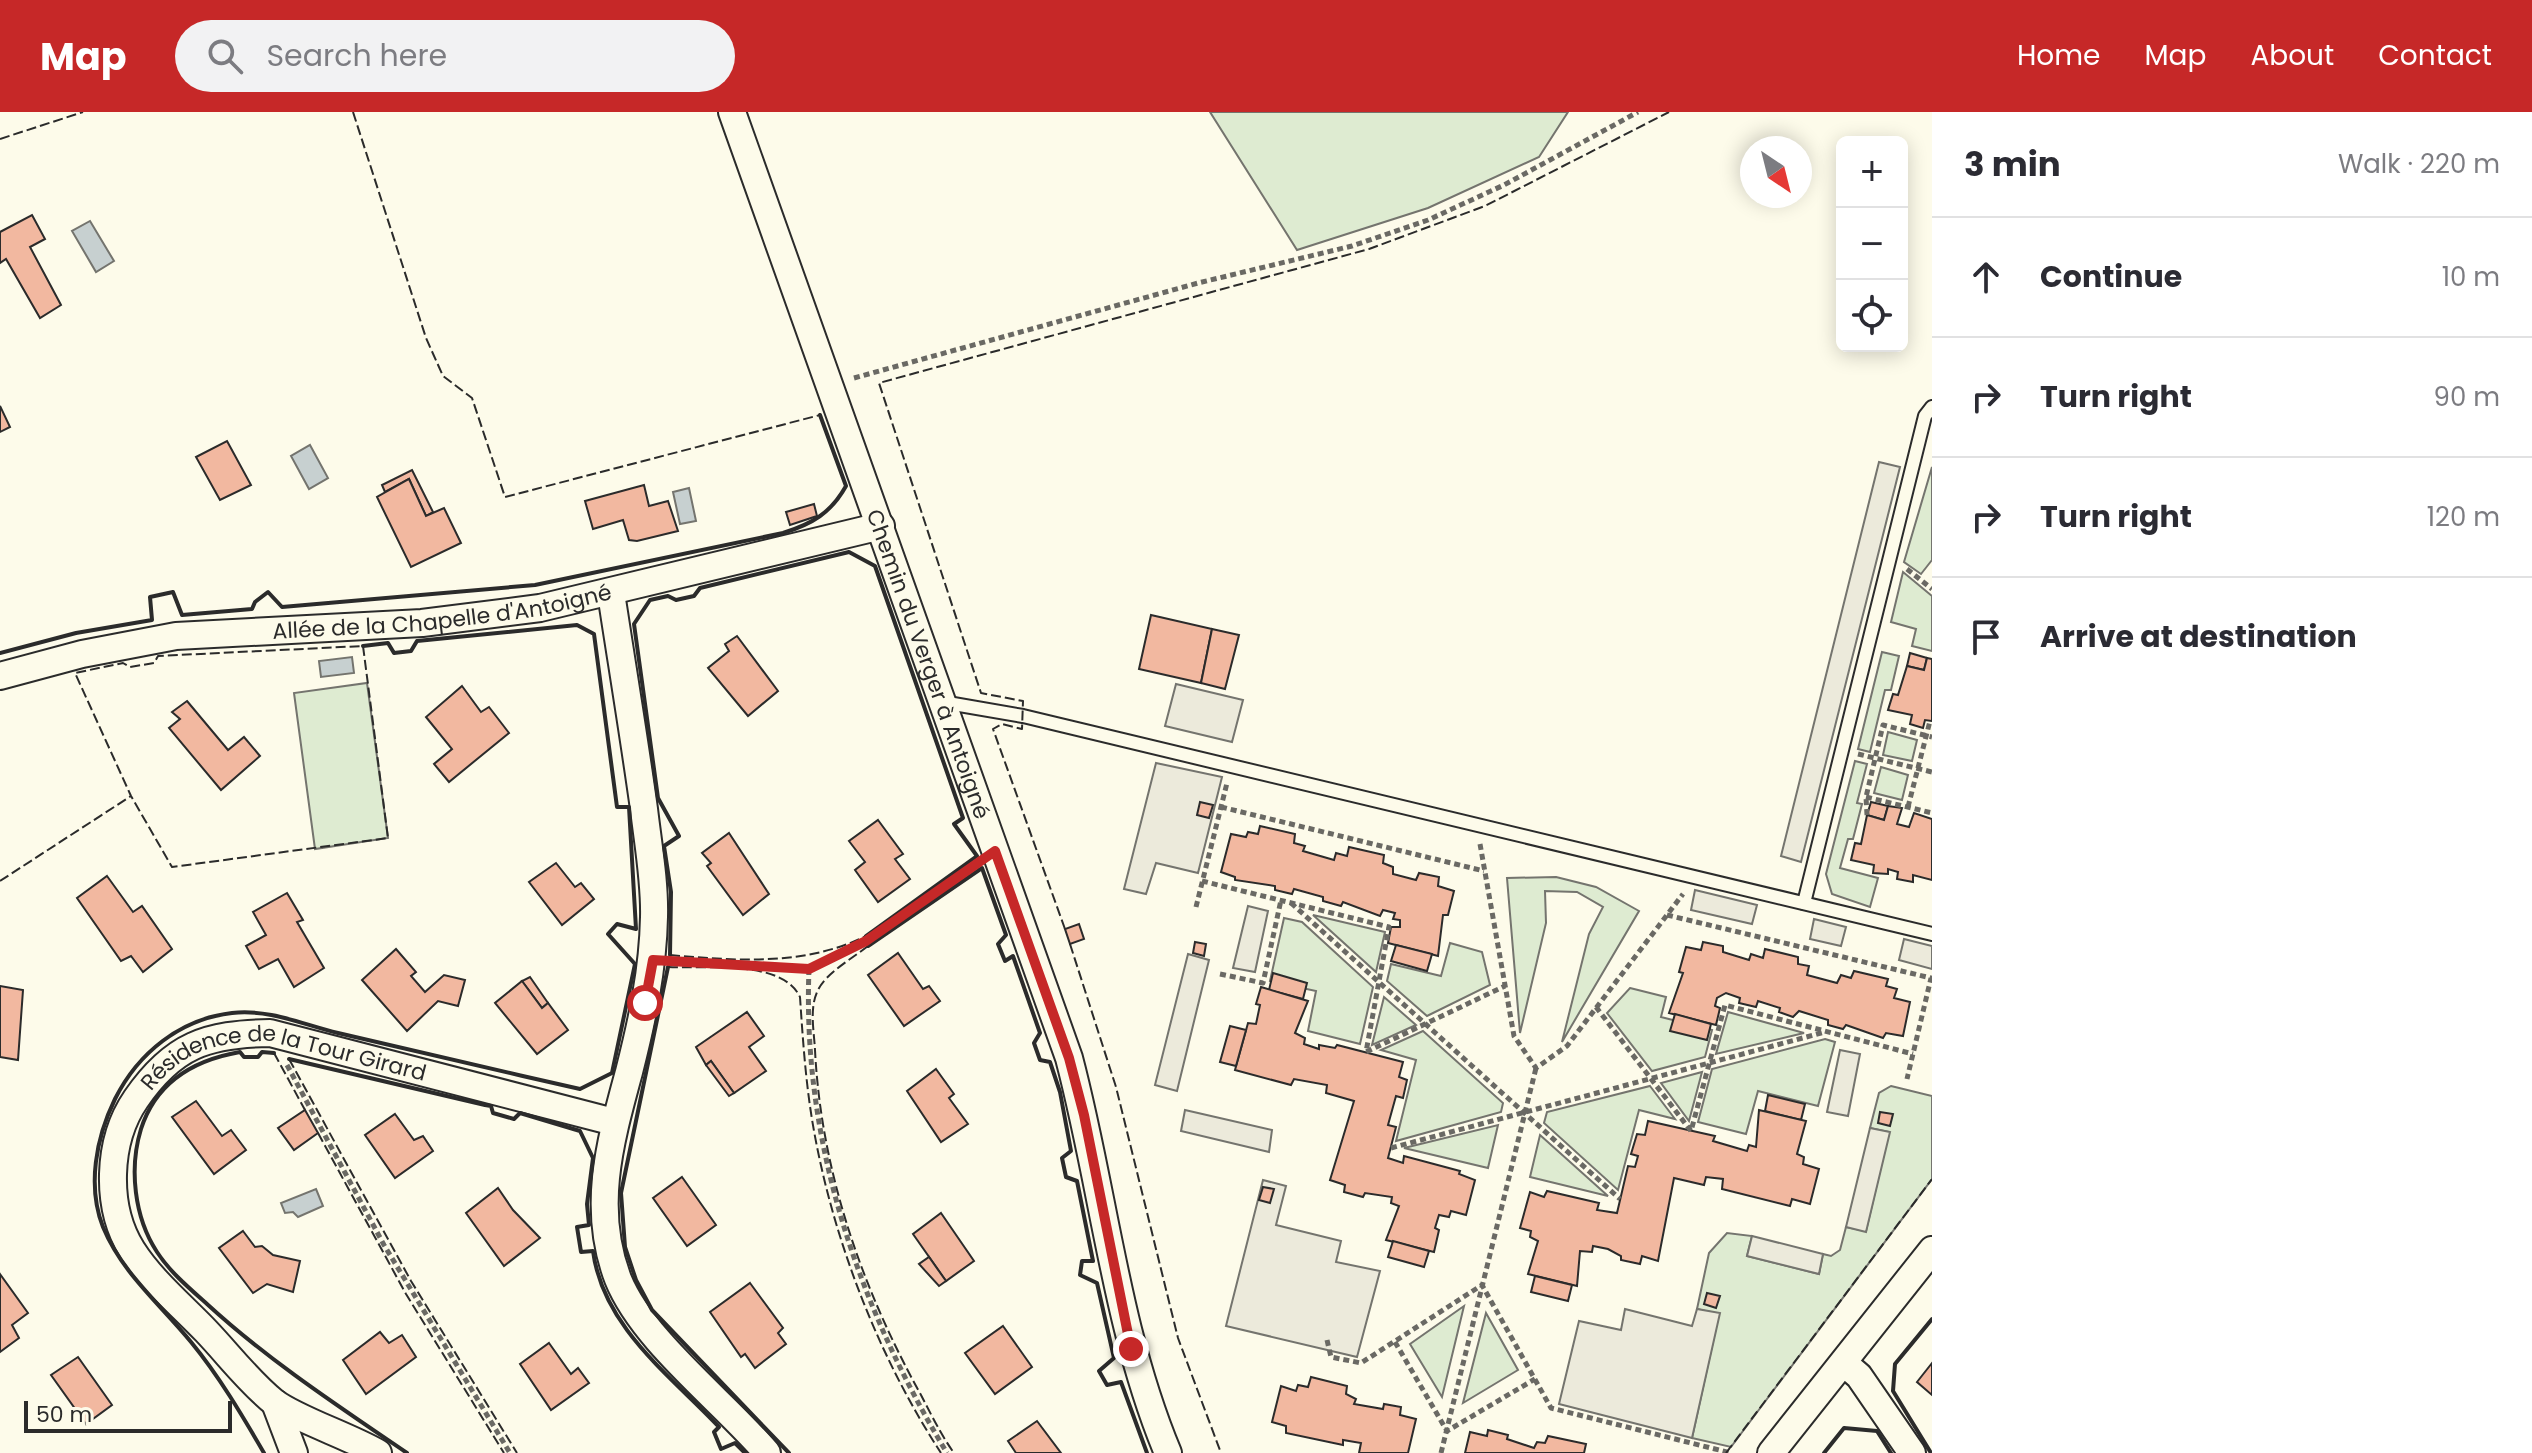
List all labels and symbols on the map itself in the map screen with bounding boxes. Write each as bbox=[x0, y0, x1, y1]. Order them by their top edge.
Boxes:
north arrow bbox=[1740, 136, 1812, 208]
street label: Chemin du Verger à Antoigné bbox=[859, 505, 998, 823]
street label: Allée de la Chapelle d'Antoigné bbox=[272, 576, 615, 646]
route start bbox=[627, 985, 663, 1021]
text: Résidence de la Tour Girard bbox=[133, 1017, 430, 1096]
street label: Résidence de la Tour Girard bbox=[136, 1064, 440, 1106]
route end bbox=[1113, 1331, 1149, 1367]
scale bar bbox=[24, 1397, 232, 1433]

